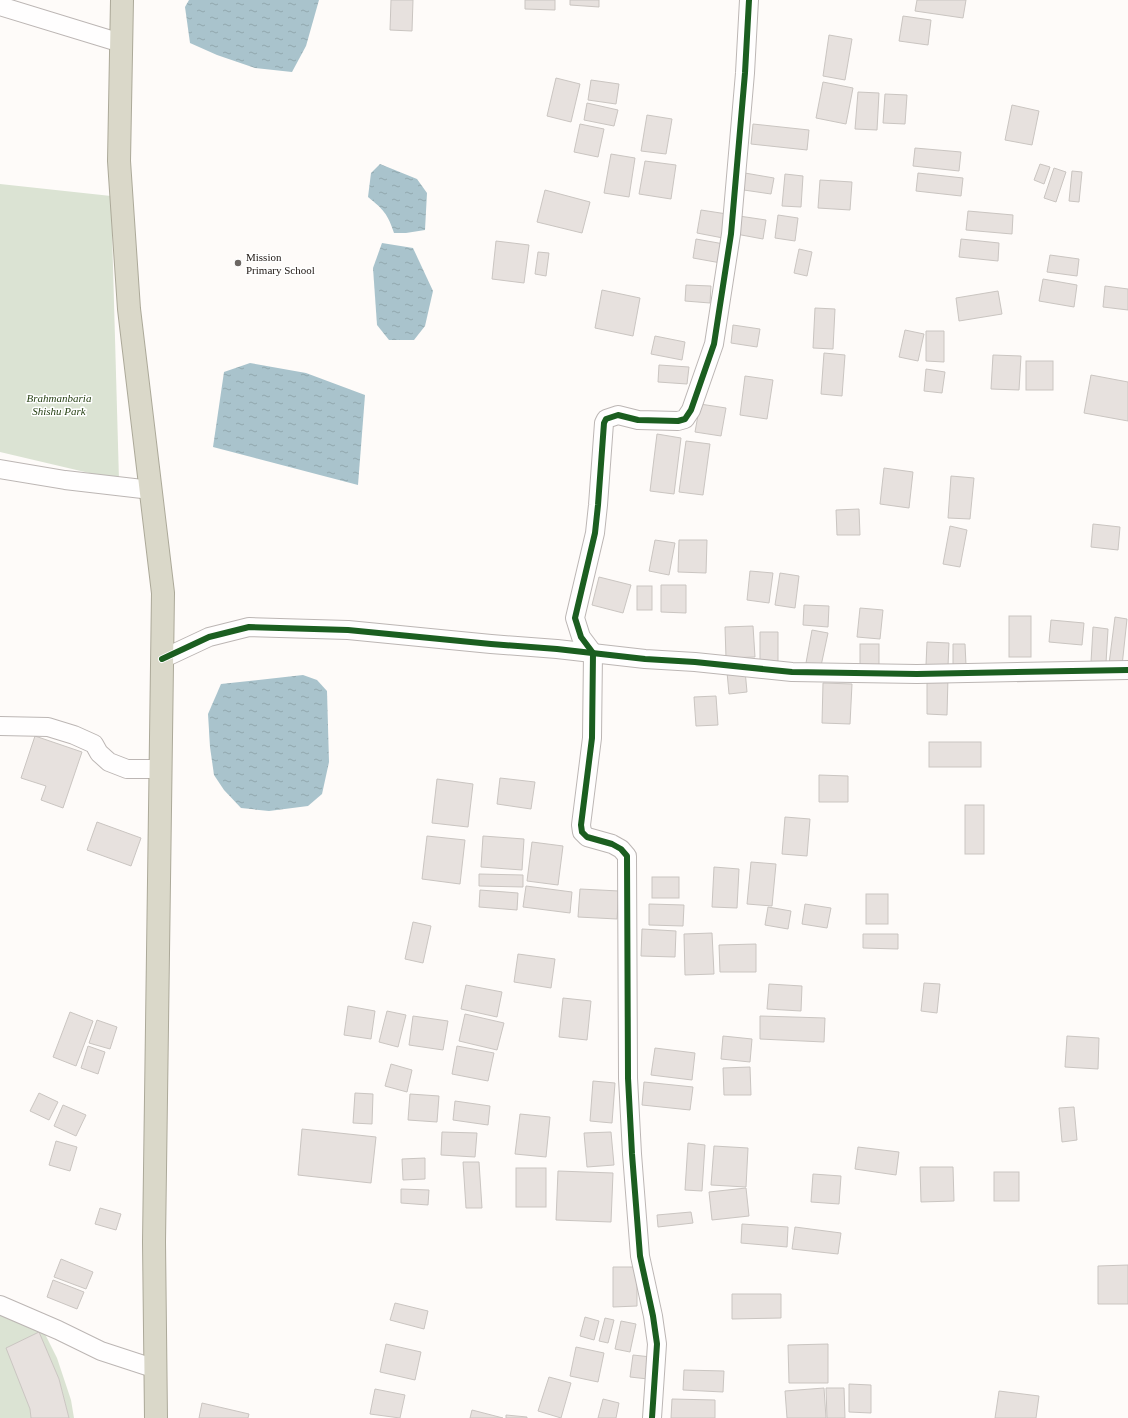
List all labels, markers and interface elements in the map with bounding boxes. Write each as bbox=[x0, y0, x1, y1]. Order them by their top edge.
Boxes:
place label: Mission Primary School bbox=[246, 251, 315, 276]
marker: Mission Primary School bbox=[233, 258, 243, 268]
park label: Brahmanbaria Shishu Park bbox=[27, 392, 92, 417]

